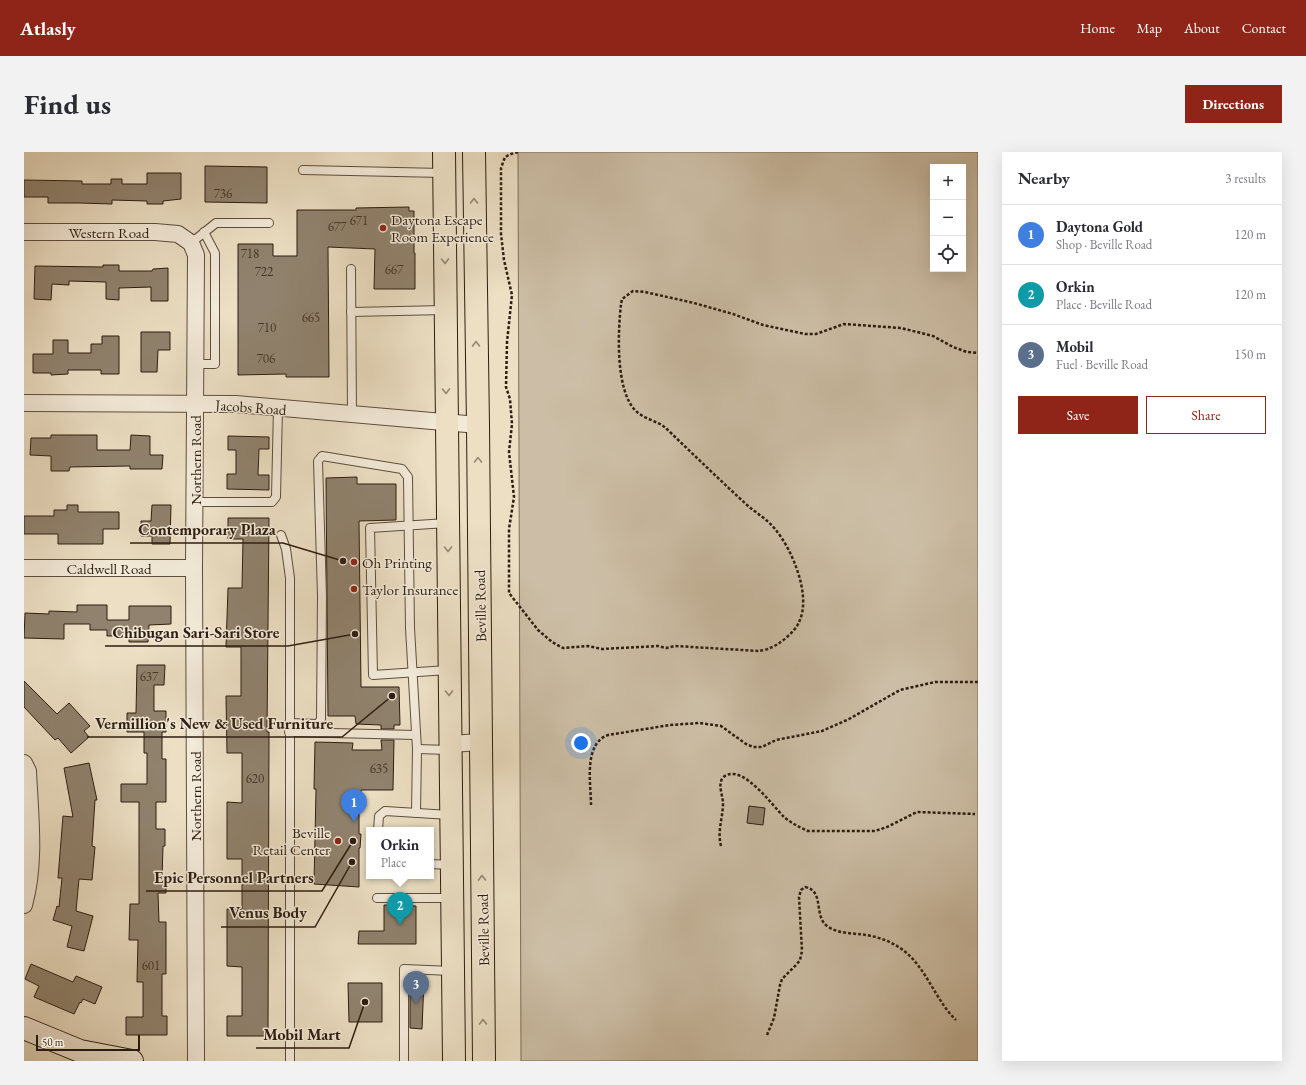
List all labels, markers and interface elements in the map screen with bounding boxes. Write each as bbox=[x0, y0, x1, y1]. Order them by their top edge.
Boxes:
text: Atlasly bbox=[20, 16, 76, 41]
text: Home bbox=[1080, 19, 1115, 37]
text: Map bbox=[1137, 19, 1162, 37]
text: About bbox=[1184, 19, 1220, 37]
text: Contact bbox=[1242, 19, 1286, 37]
button: Directions bbox=[1185, 85, 1282, 123]
text: Find us bbox=[24, 86, 111, 122]
map controls bbox=[930, 164, 966, 272]
button: + bbox=[930, 164, 966, 200]
text: Nearby bbox=[1018, 167, 1070, 189]
text: 3 results bbox=[1225, 170, 1266, 187]
house number: 736 bbox=[214, 185, 232, 202]
one-way arrow bbox=[470, 198, 478, 204]
button: − bbox=[930, 200, 966, 236]
place label: Daytona Escape Room Experience bbox=[391, 210, 494, 246]
house number: 671 bbox=[350, 212, 368, 229]
text: Daytona Gold bbox=[1056, 217, 1143, 236]
house number: 677 bbox=[328, 218, 347, 235]
street label: Western Road bbox=[69, 223, 150, 242]
marker: Daytona Escape Room Experience bbox=[378, 223, 388, 233]
text: 1 bbox=[1028, 226, 1034, 243]
text: 120 m bbox=[1235, 226, 1266, 243]
button: locate bbox=[930, 236, 966, 272]
text: Shop · Beville Road bbox=[1056, 236, 1152, 253]
house number: 718 bbox=[241, 245, 259, 262]
one-way arrow bbox=[441, 258, 449, 264]
house number: 667 bbox=[385, 261, 404, 278]
house number: 722 bbox=[255, 263, 274, 280]
text: Orkin bbox=[1056, 277, 1095, 296]
text: 2 bbox=[1028, 286, 1034, 303]
text: 120 m bbox=[1235, 286, 1266, 303]
text: Place · Beville Road bbox=[1056, 296, 1152, 313]
house number: 665 bbox=[302, 309, 320, 326]
house number: 710 bbox=[258, 319, 276, 336]
text: Mobil bbox=[1056, 337, 1093, 356]
one-way arrow bbox=[472, 341, 481, 347]
text: 3 bbox=[1028, 346, 1034, 363]
text: 150 m bbox=[1235, 346, 1266, 363]
house number: 706 bbox=[257, 350, 275, 367]
text: Fuel · Beville Road bbox=[1056, 356, 1148, 373]
one-way arrow bbox=[442, 388, 450, 394]
street label: Jacobs Road bbox=[213, 395, 288, 419]
button: Save bbox=[1018, 396, 1138, 434]
button: Share bbox=[1146, 396, 1266, 434]
street label: Northern Road bbox=[186, 415, 205, 505]
one-way arrow bbox=[474, 457, 482, 463]
callout: Contemporary Plaza bbox=[130, 515, 283, 543]
text: Contemporary Plaza bbox=[138, 519, 277, 540]
one-way arrow bbox=[444, 546, 452, 552]
place label: Oh Printing bbox=[362, 553, 432, 572]
marker: Oh Printing bbox=[349, 557, 359, 567]
street label: Caldwell Road bbox=[66, 559, 152, 578]
street label: Beville Road bbox=[470, 569, 490, 642]
place label: Taylor Insurance bbox=[362, 580, 458, 599]
marker: Taylor Insurance bbox=[349, 584, 359, 594]
callout: Chibugan Sari-Sari Store bbox=[105, 618, 288, 646]
text: Chibugan Sari-Sari Store bbox=[113, 622, 280, 643]
house number: 637 bbox=[140, 668, 159, 685]
one-way arrow bbox=[445, 690, 453, 696]
callout: Vermillion's New & Used Furniture bbox=[87, 709, 342, 737]
text: Vermillion's New & Used Furniture bbox=[95, 713, 333, 734]
your location bbox=[571, 733, 591, 753]
street label: Northern Road bbox=[186, 751, 205, 841]
house number: 635 bbox=[370, 760, 388, 777]
house number: 620 bbox=[246, 770, 264, 787]
pin: 1 bbox=[341, 789, 367, 822]
place label: Beville Retail Center bbox=[252, 823, 330, 859]
popup bbox=[366, 827, 434, 879]
text: Orkin bbox=[381, 835, 419, 854]
marker: Beville Retail Center bbox=[333, 836, 343, 846]
text: Place bbox=[381, 854, 406, 871]
callout: Epic Personnel Partners bbox=[146, 863, 322, 891]
text: Epic Personnel Partners bbox=[154, 867, 314, 888]
one-way arrow bbox=[478, 875, 486, 881]
pin: 2 bbox=[387, 892, 413, 925]
street label: Beville Road bbox=[473, 893, 493, 966]
callout: Venus Body bbox=[221, 899, 315, 927]
text: Venus Body bbox=[229, 902, 307, 923]
house number: 601 bbox=[142, 957, 160, 974]
pin: 3 bbox=[403, 971, 429, 1004]
one-way arrow bbox=[479, 1019, 488, 1025]
callout: Mobil Mart bbox=[256, 1020, 349, 1048]
text: Mobil Mart bbox=[263, 1024, 341, 1045]
scale bar bbox=[36, 1033, 140, 1052]
text: 50 m bbox=[42, 1035, 63, 1049]

